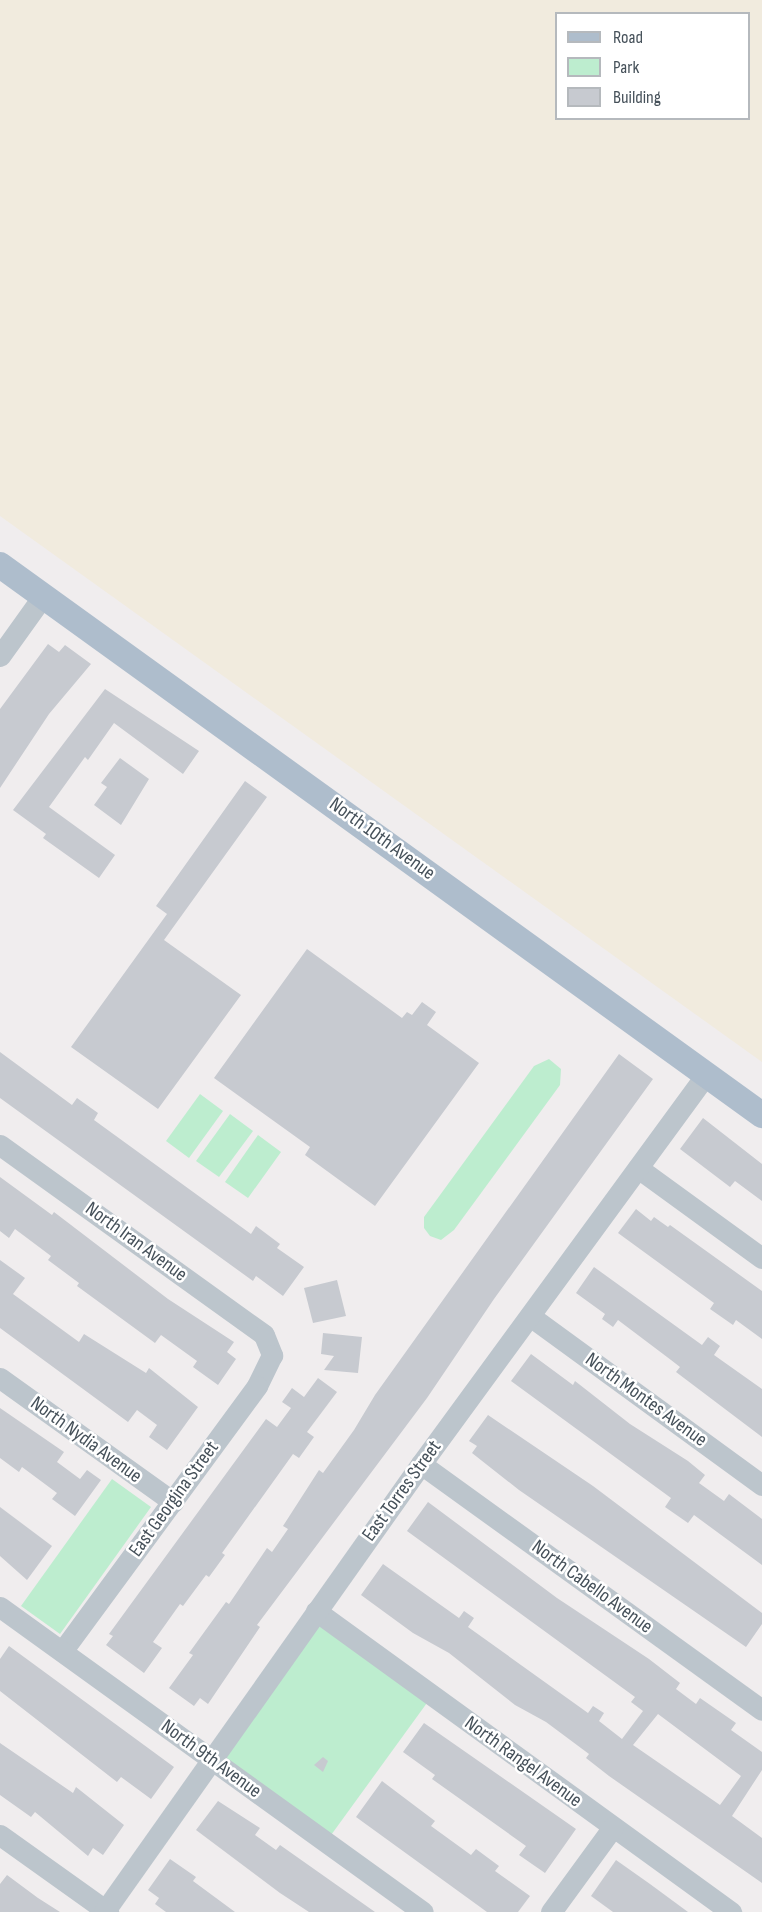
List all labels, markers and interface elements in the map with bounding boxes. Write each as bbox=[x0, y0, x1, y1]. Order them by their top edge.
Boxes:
legend bbox=[555, 12, 750, 120]
text: Road bbox=[613, 27, 643, 48]
text: Park bbox=[613, 57, 639, 78]
text: Building bbox=[613, 87, 661, 108]
street label: North 10th Avenue bbox=[324, 793, 440, 885]
street label: North Iran Avenue bbox=[80, 1197, 192, 1287]
street label: North Montes Avenue bbox=[581, 1348, 711, 1452]
street label: North Nydia Avenue bbox=[26, 1392, 146, 1488]
street label: East Torres Street bbox=[357, 1436, 447, 1546]
street label: East Georgina Street bbox=[124, 1437, 224, 1561]
street label: North Cabello Avenue bbox=[527, 1535, 657, 1639]
street label: North Rangel Avenue bbox=[460, 1711, 586, 1813]
street label: North 9th Avenue bbox=[156, 1715, 266, 1803]

